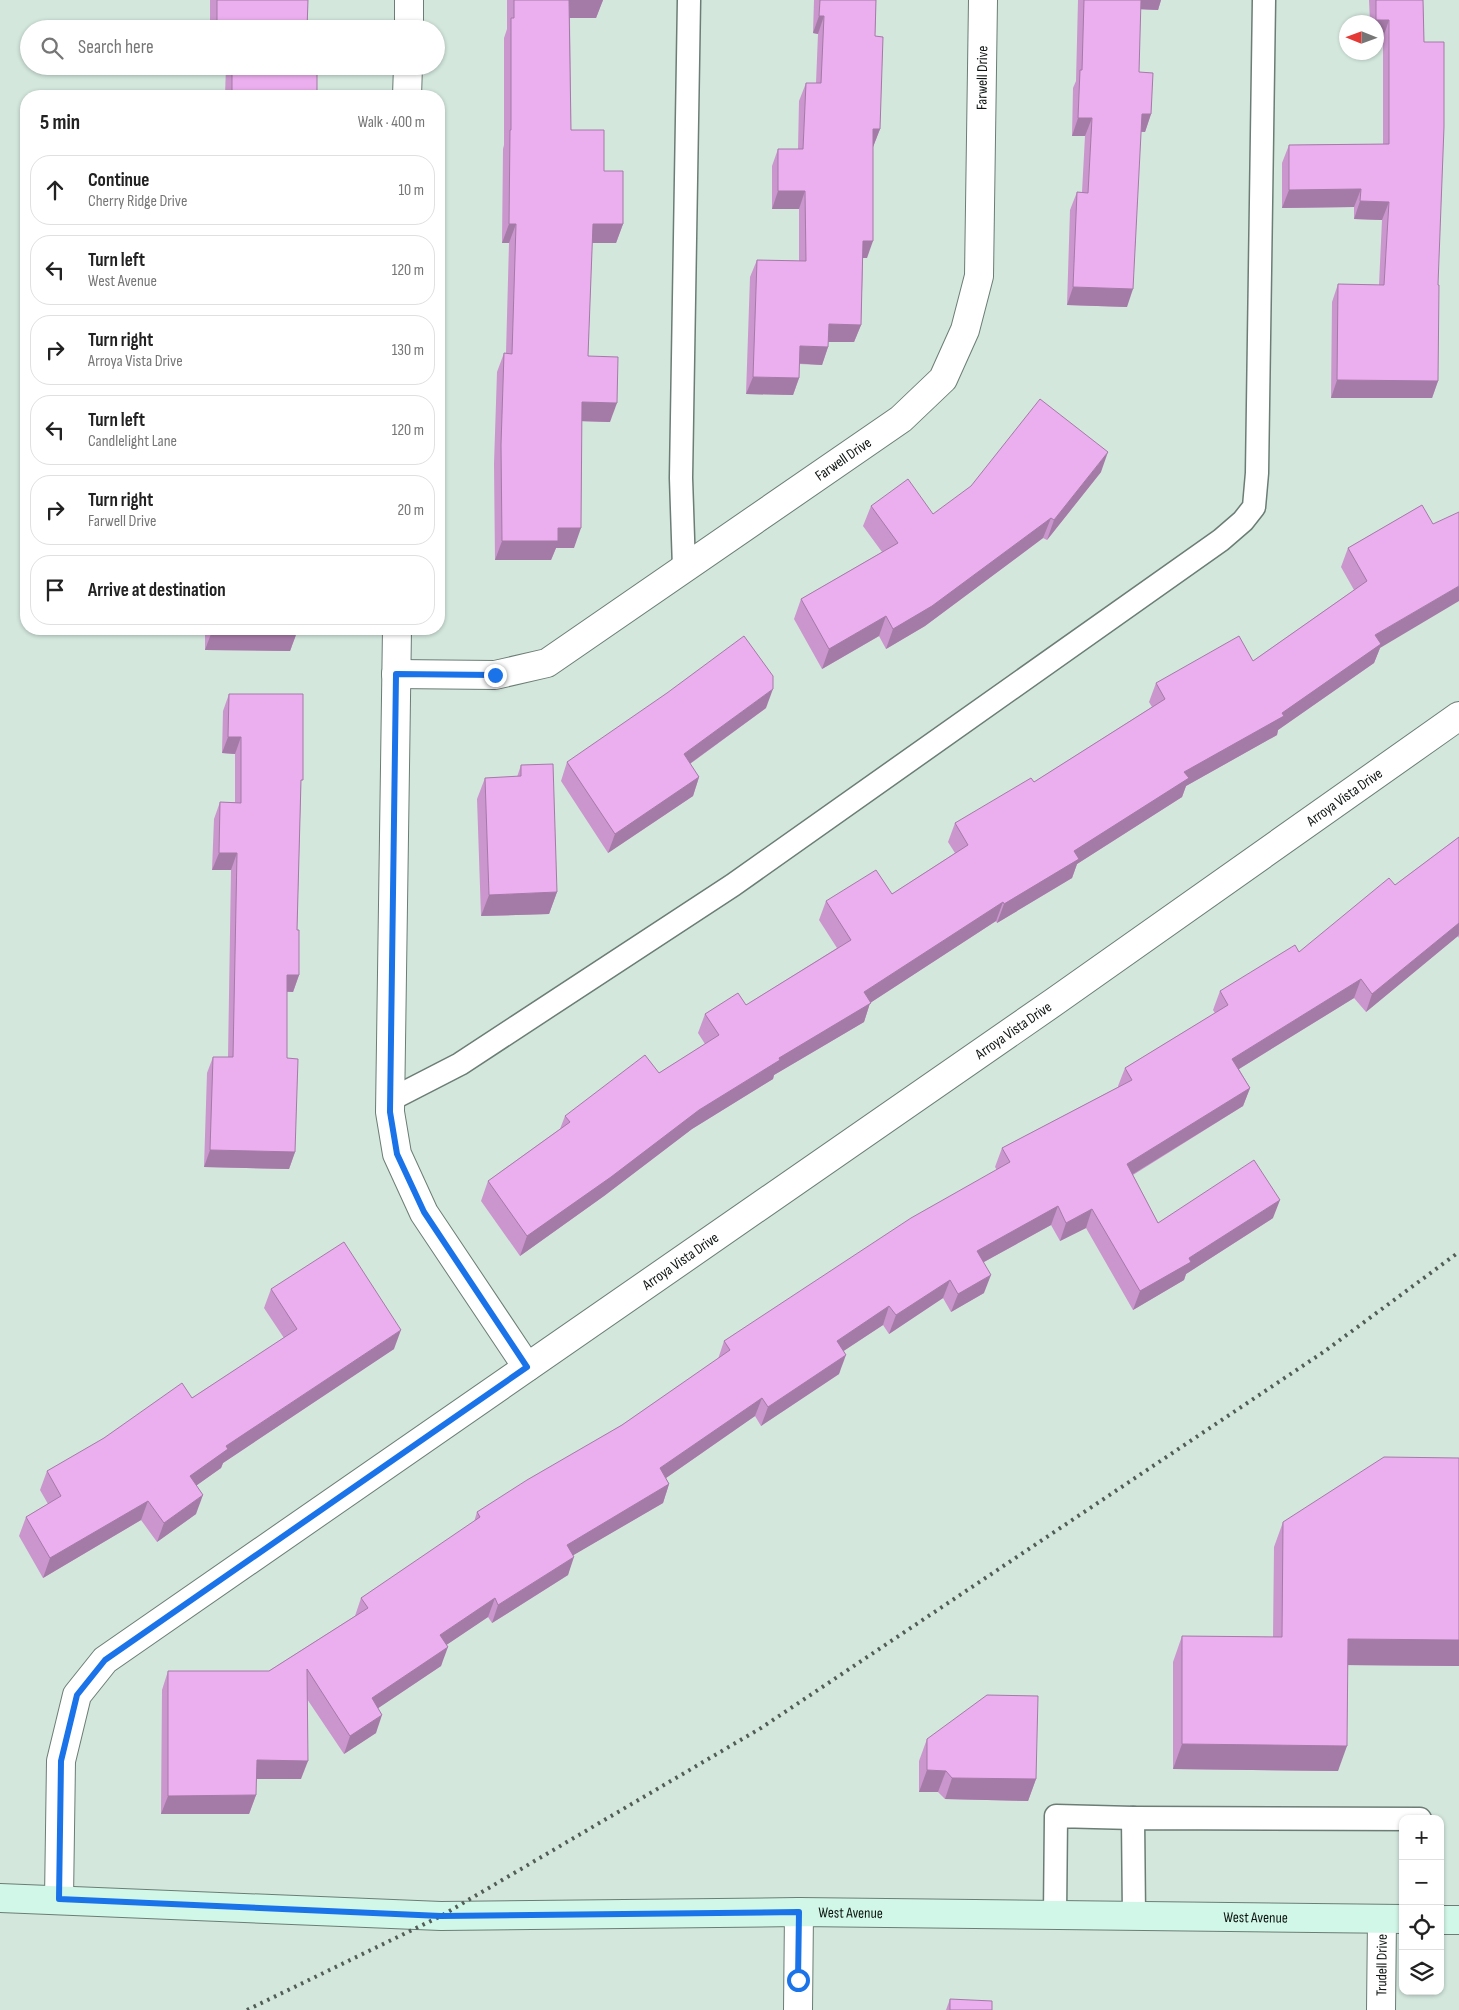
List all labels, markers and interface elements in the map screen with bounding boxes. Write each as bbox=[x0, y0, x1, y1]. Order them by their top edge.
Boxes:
north arrow bbox=[1339, 15, 1384, 60]
search box bbox=[20, 20, 445, 75]
icon: search bbox=[38, 34, 66, 62]
text: Search here bbox=[78, 36, 154, 59]
street label: Farwell Drive bbox=[972, 46, 992, 110]
text: 5 min bbox=[40, 110, 80, 135]
text: Walk · 400 m bbox=[358, 113, 425, 132]
text: Continue bbox=[88, 169, 149, 192]
icon: ahead bbox=[41, 176, 69, 204]
text: 10 m bbox=[398, 181, 424, 200]
text: Cherry Ridge Drive bbox=[88, 192, 187, 211]
text: Turn left bbox=[88, 249, 145, 272]
icon: left bbox=[41, 256, 69, 284]
text: 120 m bbox=[392, 261, 424, 280]
text: West Avenue bbox=[88, 272, 157, 291]
text: Turn right bbox=[88, 329, 153, 352]
icon: right bbox=[41, 336, 69, 364]
text: 130 m bbox=[392, 341, 424, 360]
text: Arroya Vista Drive bbox=[88, 352, 183, 371]
text: Turn left bbox=[88, 409, 145, 432]
icon: left bbox=[41, 416, 69, 444]
text: 120 m bbox=[392, 421, 424, 440]
text: Candlelight Lane bbox=[88, 432, 177, 451]
street label: Farwell Drive bbox=[811, 433, 875, 485]
text: Turn right bbox=[88, 489, 153, 512]
icon: right bbox=[41, 496, 69, 524]
text: 20 m bbox=[397, 501, 424, 520]
text: Farwell Drive bbox=[88, 512, 157, 531]
icon: arrive bbox=[41, 576, 69, 604]
text: Arrive at destination bbox=[88, 579, 226, 602]
route end bbox=[484, 664, 507, 687]
street label: Arroya Vista Drive bbox=[1302, 764, 1386, 831]
street label: Arroya Vista Drive bbox=[971, 997, 1055, 1064]
street label: Arroya Vista Drive bbox=[638, 1228, 722, 1295]
map controls bbox=[1399, 1815, 1444, 1995]
button: + bbox=[1399, 1815, 1444, 1860]
button: − bbox=[1399, 1860, 1444, 1905]
street label: West Avenue bbox=[818, 1903, 883, 1922]
button: locate bbox=[1399, 1905, 1444, 1950]
street label: West Avenue bbox=[1223, 1907, 1288, 1927]
street label: Trudell Drive bbox=[1372, 1934, 1391, 1996]
button: layers bbox=[1399, 1950, 1444, 1995]
route start bbox=[787, 1969, 810, 1992]

